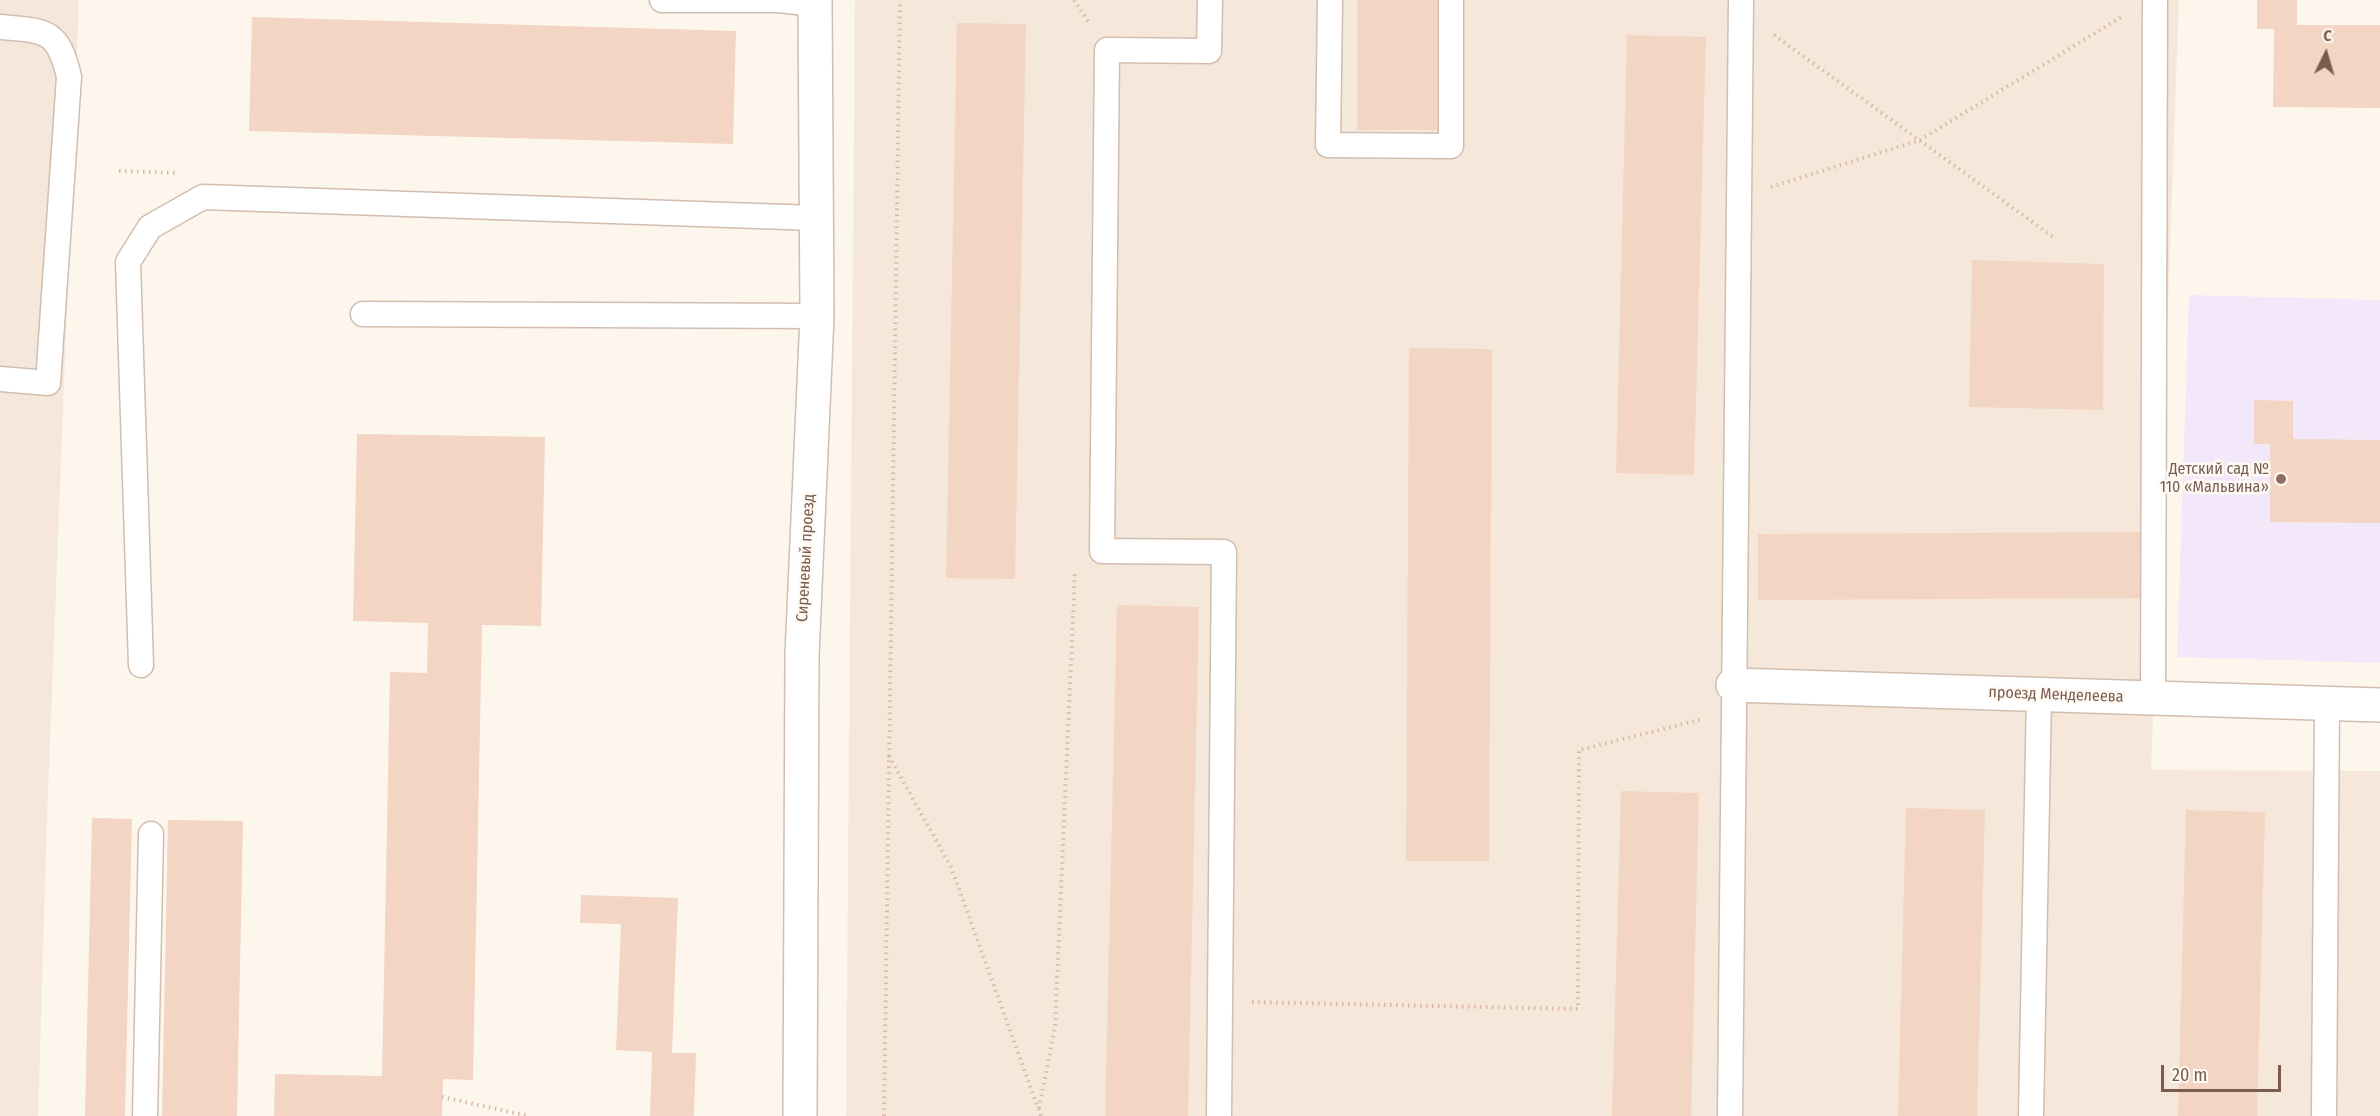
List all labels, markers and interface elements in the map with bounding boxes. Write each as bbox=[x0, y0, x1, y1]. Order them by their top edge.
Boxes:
north arrow bbox=[2296, 24, 2356, 84]
text: С bbox=[2323, 26, 2333, 45]
place label: Детский сад № 110 «Мальвина» bbox=[2160, 460, 2269, 498]
marker: Детский сад № 110 «Мальвина» bbox=[2274, 472, 2288, 486]
street label: Сиреневый проезд bbox=[793, 493, 819, 623]
street label: проезд Менделеева bbox=[1988, 683, 2124, 707]
scale bar bbox=[2164, 1053, 2284, 1091]
text: 20 m bbox=[2172, 1064, 2207, 1086]

